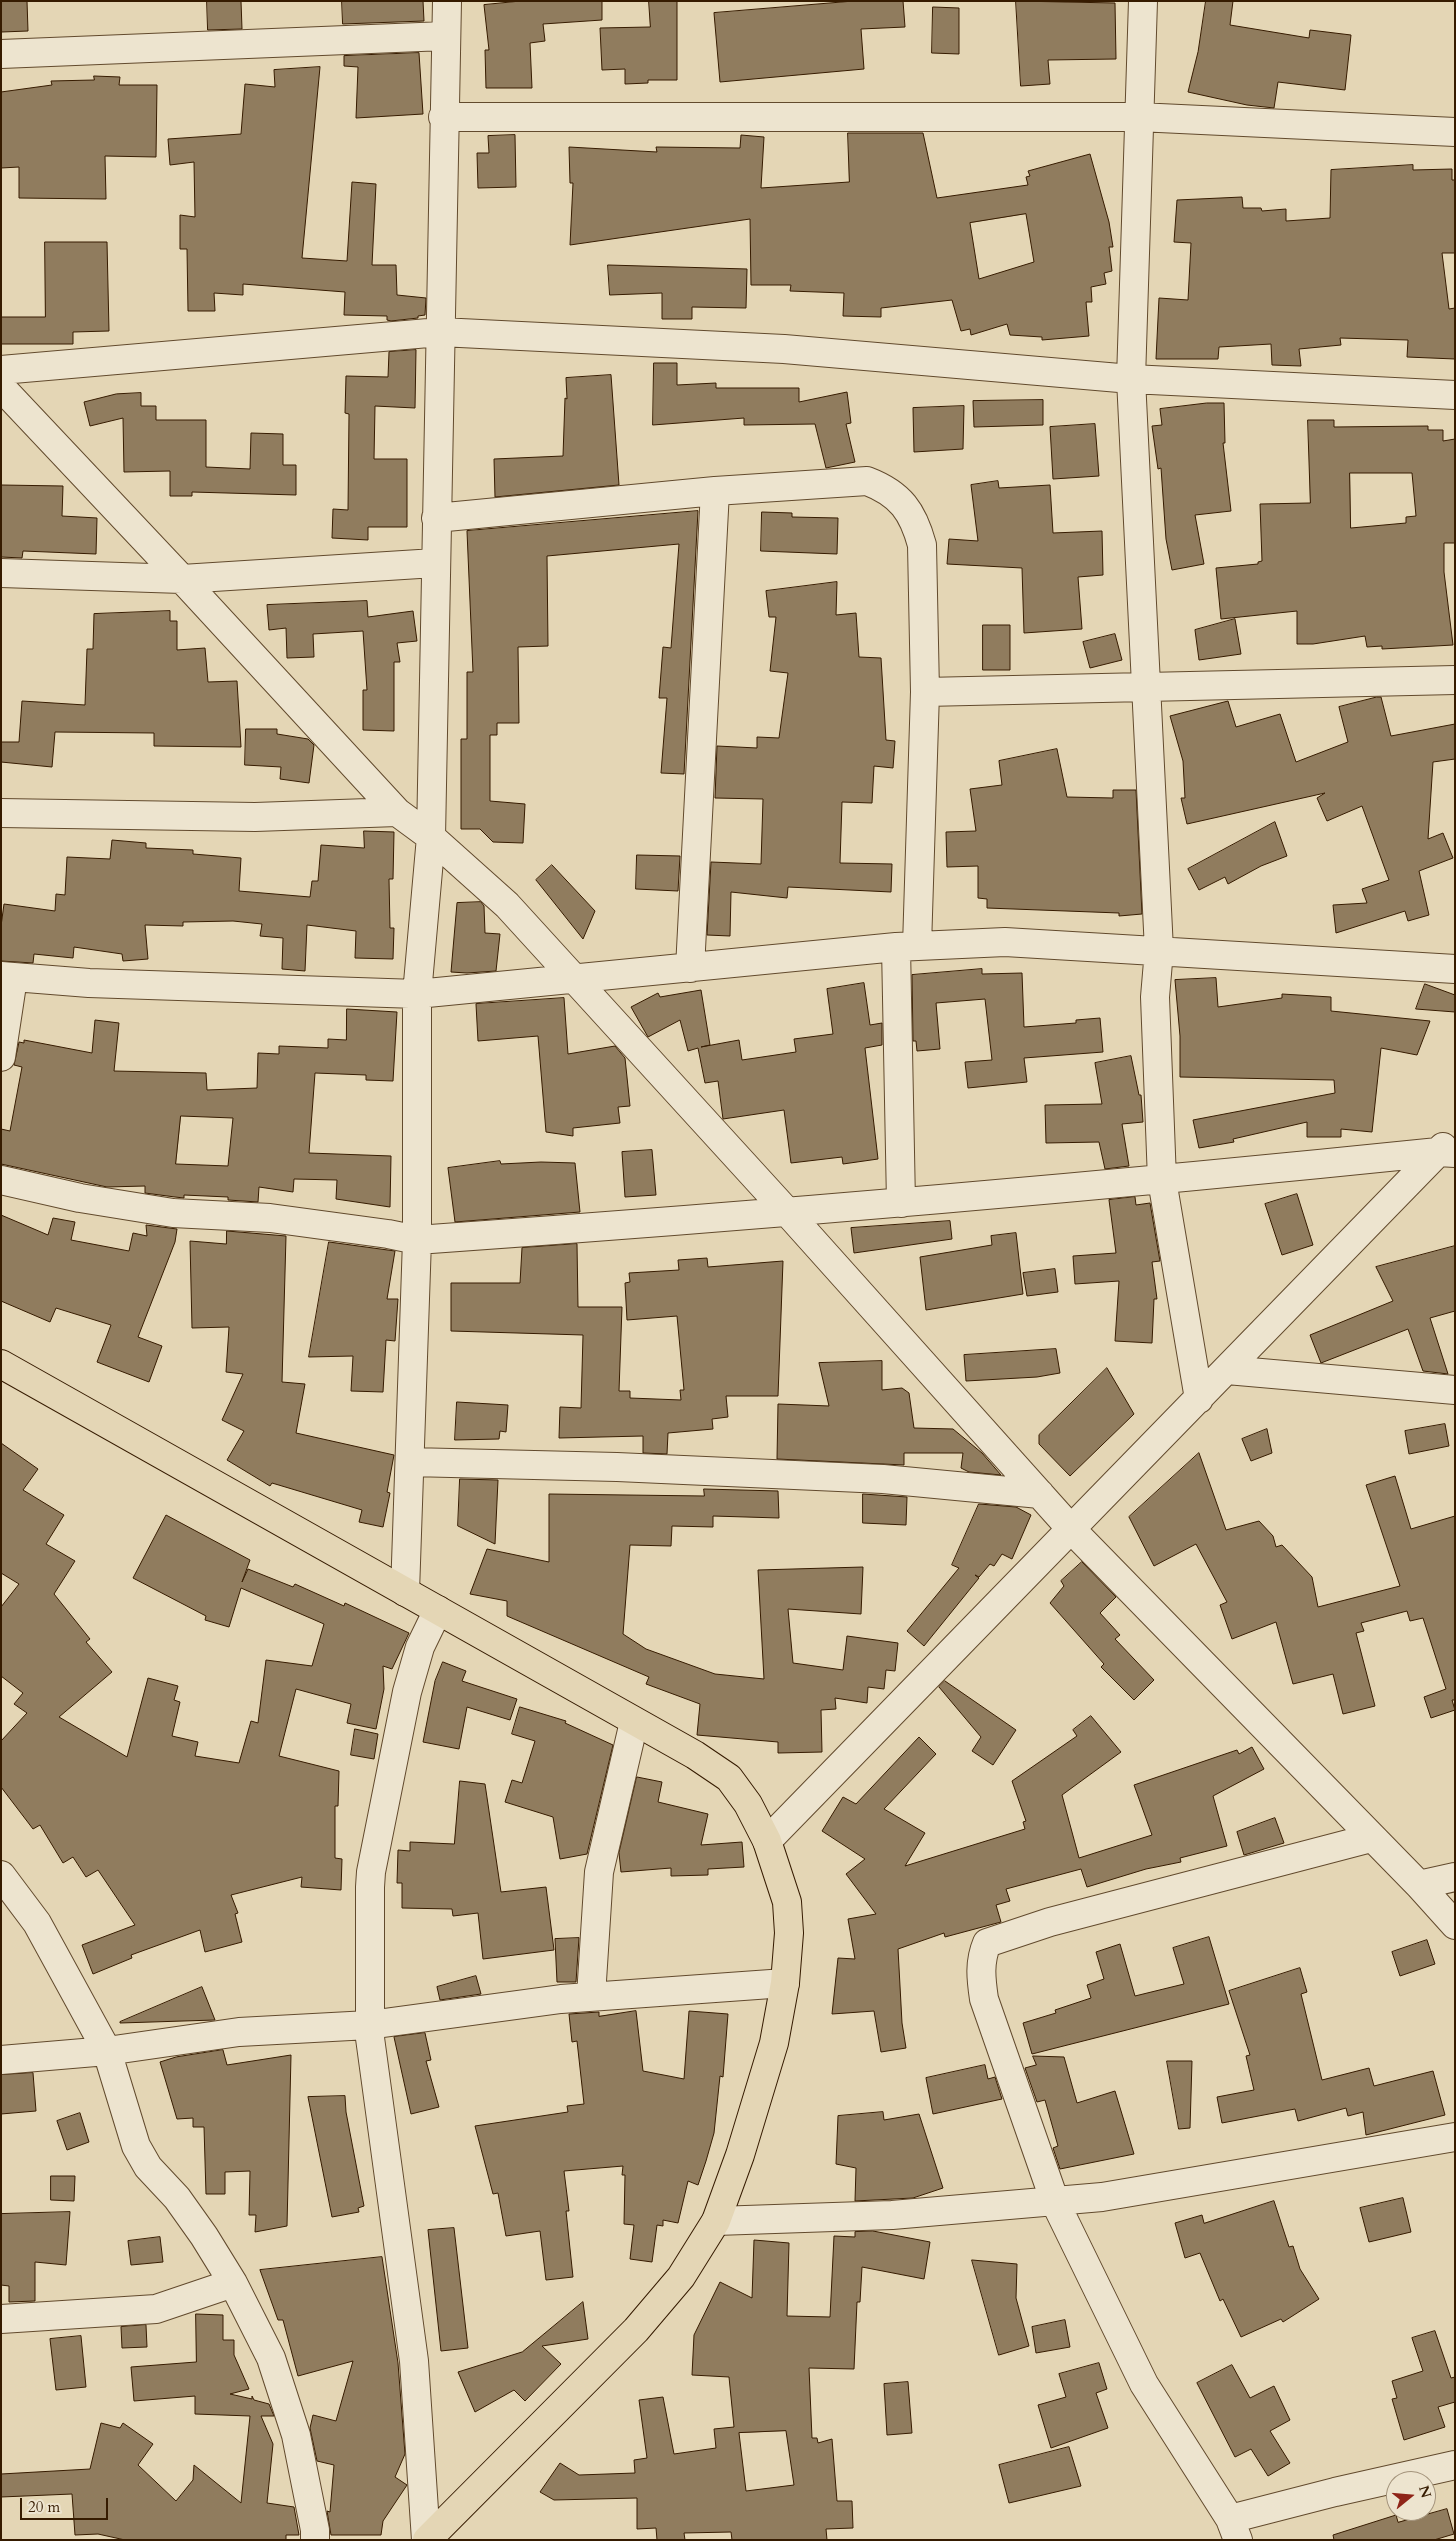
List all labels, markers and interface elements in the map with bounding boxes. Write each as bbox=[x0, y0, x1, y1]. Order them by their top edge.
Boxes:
north arrow bbox=[1386, 2471, 1436, 2521]
text: N bbox=[1414, 2483, 1436, 2500]
scale bar bbox=[22, 2488, 110, 2520]
text: 20 m bbox=[28, 2497, 60, 2517]

